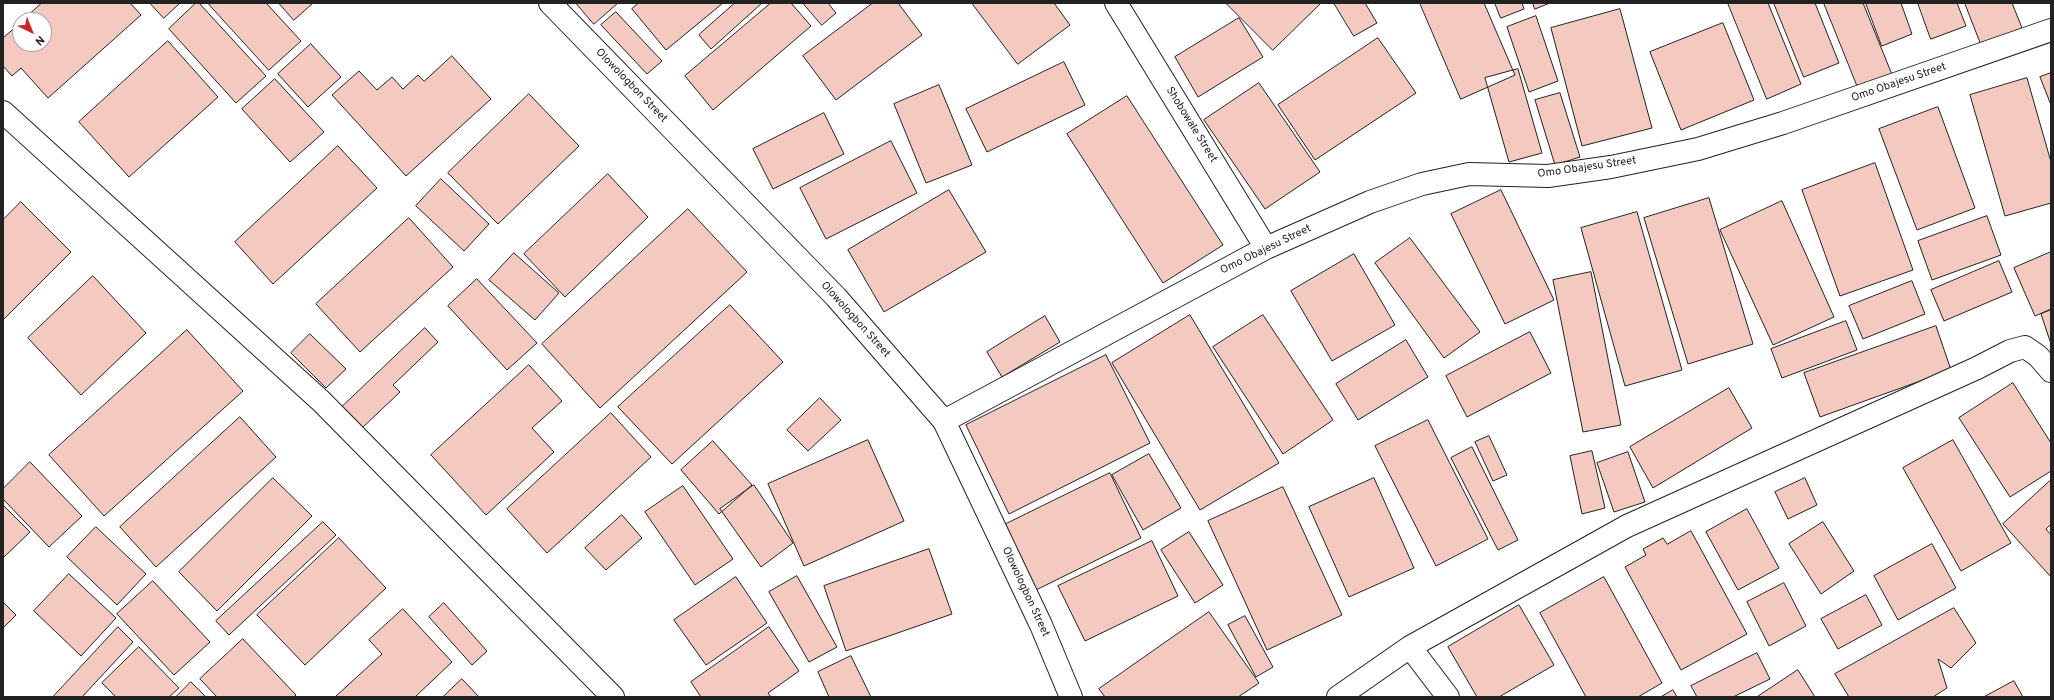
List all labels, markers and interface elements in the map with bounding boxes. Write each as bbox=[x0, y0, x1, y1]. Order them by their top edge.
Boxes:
north arrow bbox=[12, 12, 52, 52]
text: N bbox=[32, 32, 47, 48]
street label: Olowologbon Street bbox=[592, 46, 670, 126]
street label: Omo Obajesu Street bbox=[1850, 61, 1948, 105]
street label: Shobowale Street bbox=[1162, 85, 1220, 165]
street label: Omo Obajesu Street bbox=[1537, 155, 1637, 181]
street label: Omo Obajesu Street bbox=[1218, 222, 1314, 278]
street label: Olowologbon Street bbox=[817, 279, 893, 361]
street label: Olowologbon Street bbox=[998, 545, 1052, 639]

